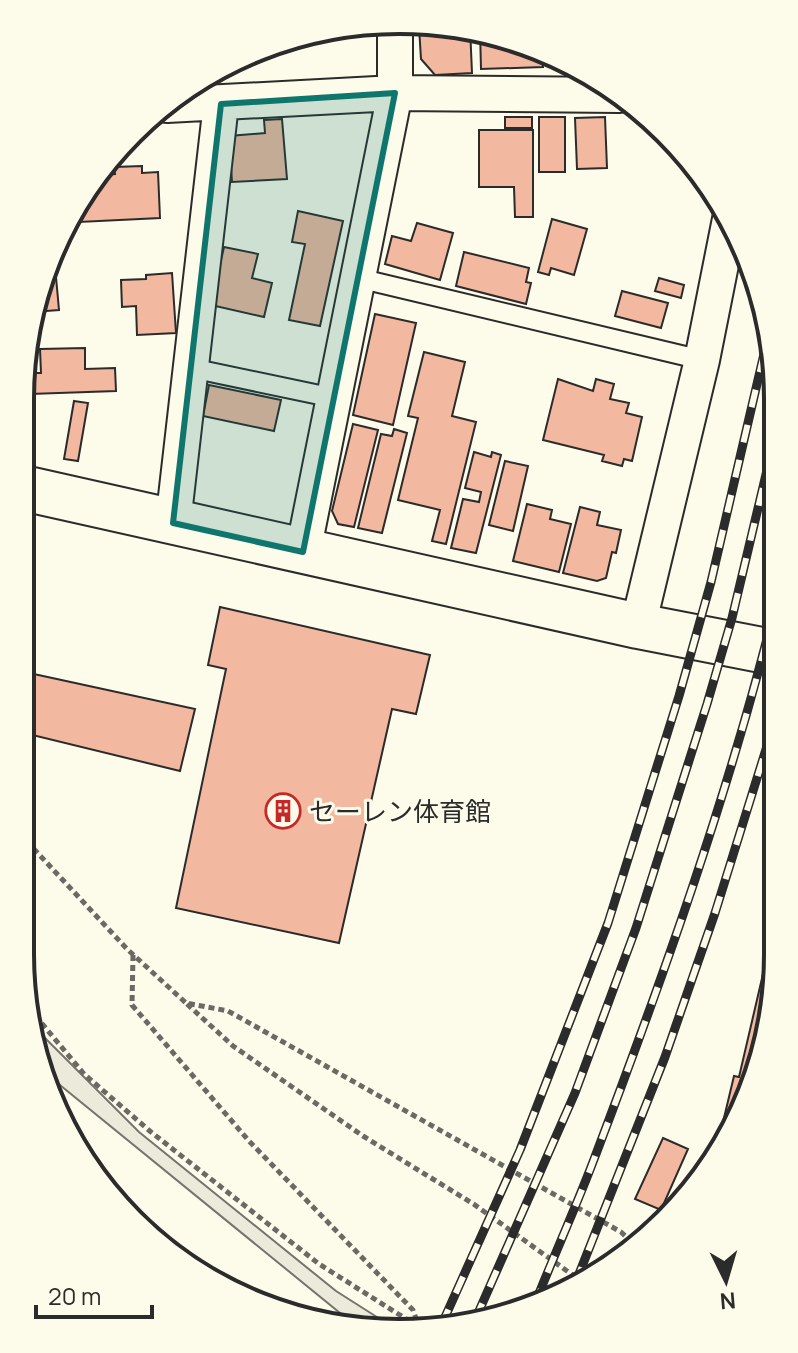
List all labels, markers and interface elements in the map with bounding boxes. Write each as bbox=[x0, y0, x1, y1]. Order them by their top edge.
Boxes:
building icon: セーレン体育館 bbox=[264, 792, 302, 830]
place label: セーレン体育館 bbox=[309, 793, 491, 829]
north arrow bbox=[686, 1241, 766, 1321]
scale bar bbox=[36, 1269, 152, 1319]
text: 20 m bbox=[48, 1279, 101, 1312]
text: N bbox=[719, 1285, 737, 1317]

